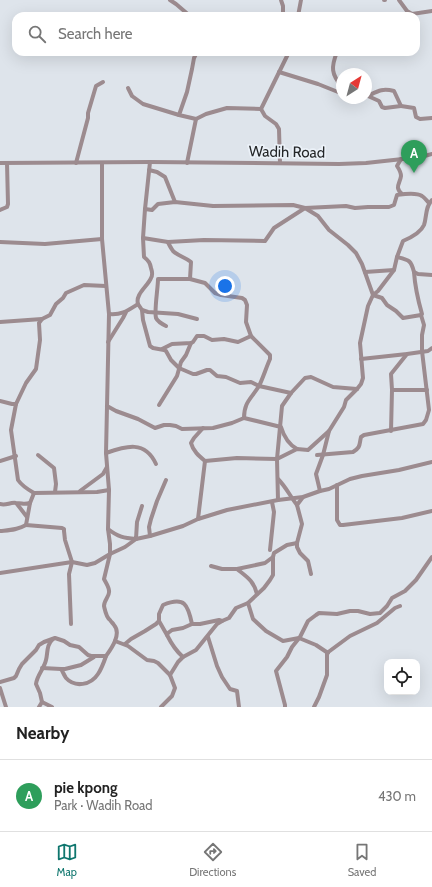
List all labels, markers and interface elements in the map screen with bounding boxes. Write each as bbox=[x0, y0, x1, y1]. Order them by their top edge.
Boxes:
search box bbox=[12, 12, 420, 56]
icon: search bbox=[26, 23, 48, 45]
text: Search here bbox=[58, 25, 133, 43]
north arrow bbox=[336, 68, 372, 104]
pin: A bbox=[401, 140, 427, 173]
street label: Wadih Road bbox=[249, 142, 325, 162]
your location bbox=[215, 276, 235, 296]
map controls bbox=[384, 659, 420, 695]
button: locate bbox=[384, 659, 420, 695]
text: Nearby bbox=[16, 723, 69, 743]
text: pie kpong bbox=[54, 779, 117, 797]
text: A bbox=[25, 788, 33, 804]
text: 430 m bbox=[378, 788, 416, 804]
text: Park · Wadih Road bbox=[54, 797, 153, 813]
tab: Map bbox=[56, 841, 78, 879]
tab: Directions bbox=[189, 841, 236, 879]
tab: Saved bbox=[348, 841, 376, 879]

